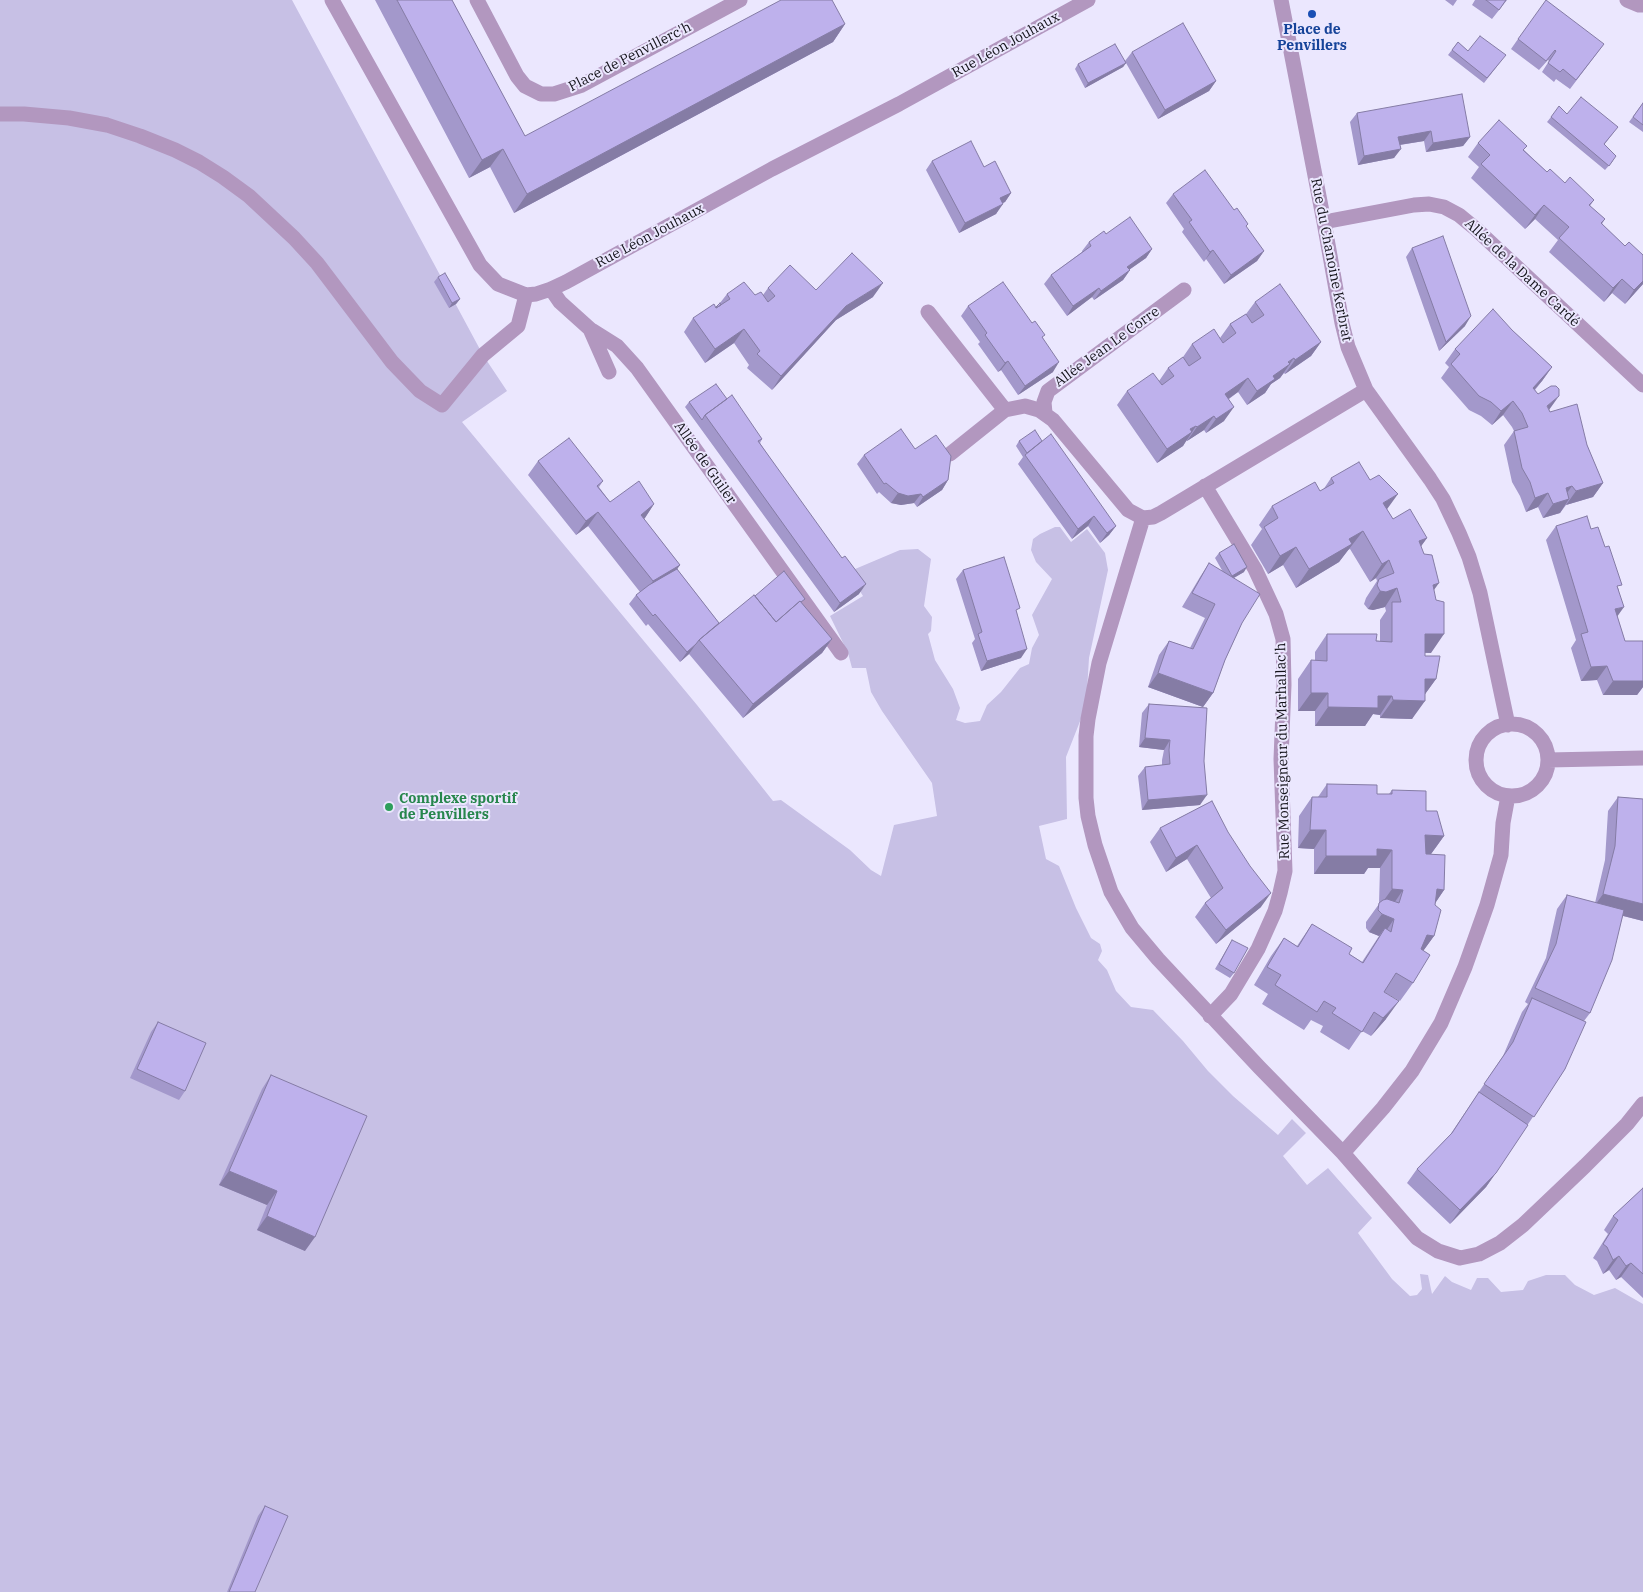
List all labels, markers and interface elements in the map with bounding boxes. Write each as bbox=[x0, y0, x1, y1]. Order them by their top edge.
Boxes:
street label: Rue Léon Jouhaux bbox=[949, 8, 1063, 82]
marker: Place de Penvillers bbox=[1306, 8, 1318, 20]
street label: Place de Penvillerc'h bbox=[566, 19, 694, 95]
place label: Place de Penvillers bbox=[1277, 22, 1347, 54]
street label: Rue du Chanoine Kerbrat bbox=[1307, 177, 1355, 343]
street label: Rue Léon Jouhaux bbox=[593, 200, 707, 272]
street label: Allée de la Dame Cardé bbox=[1461, 215, 1583, 331]
street label: Allée Jean Le Corre bbox=[1051, 303, 1163, 391]
street label: Allée de Guiler bbox=[670, 419, 740, 507]
street label: Rue Monseigneur du Marhallac'h bbox=[1273, 642, 1293, 860]
place label: Complexe sportif de Penvillers bbox=[399, 791, 517, 824]
marker: Complexe sportif de Penvillers bbox=[383, 801, 395, 813]

